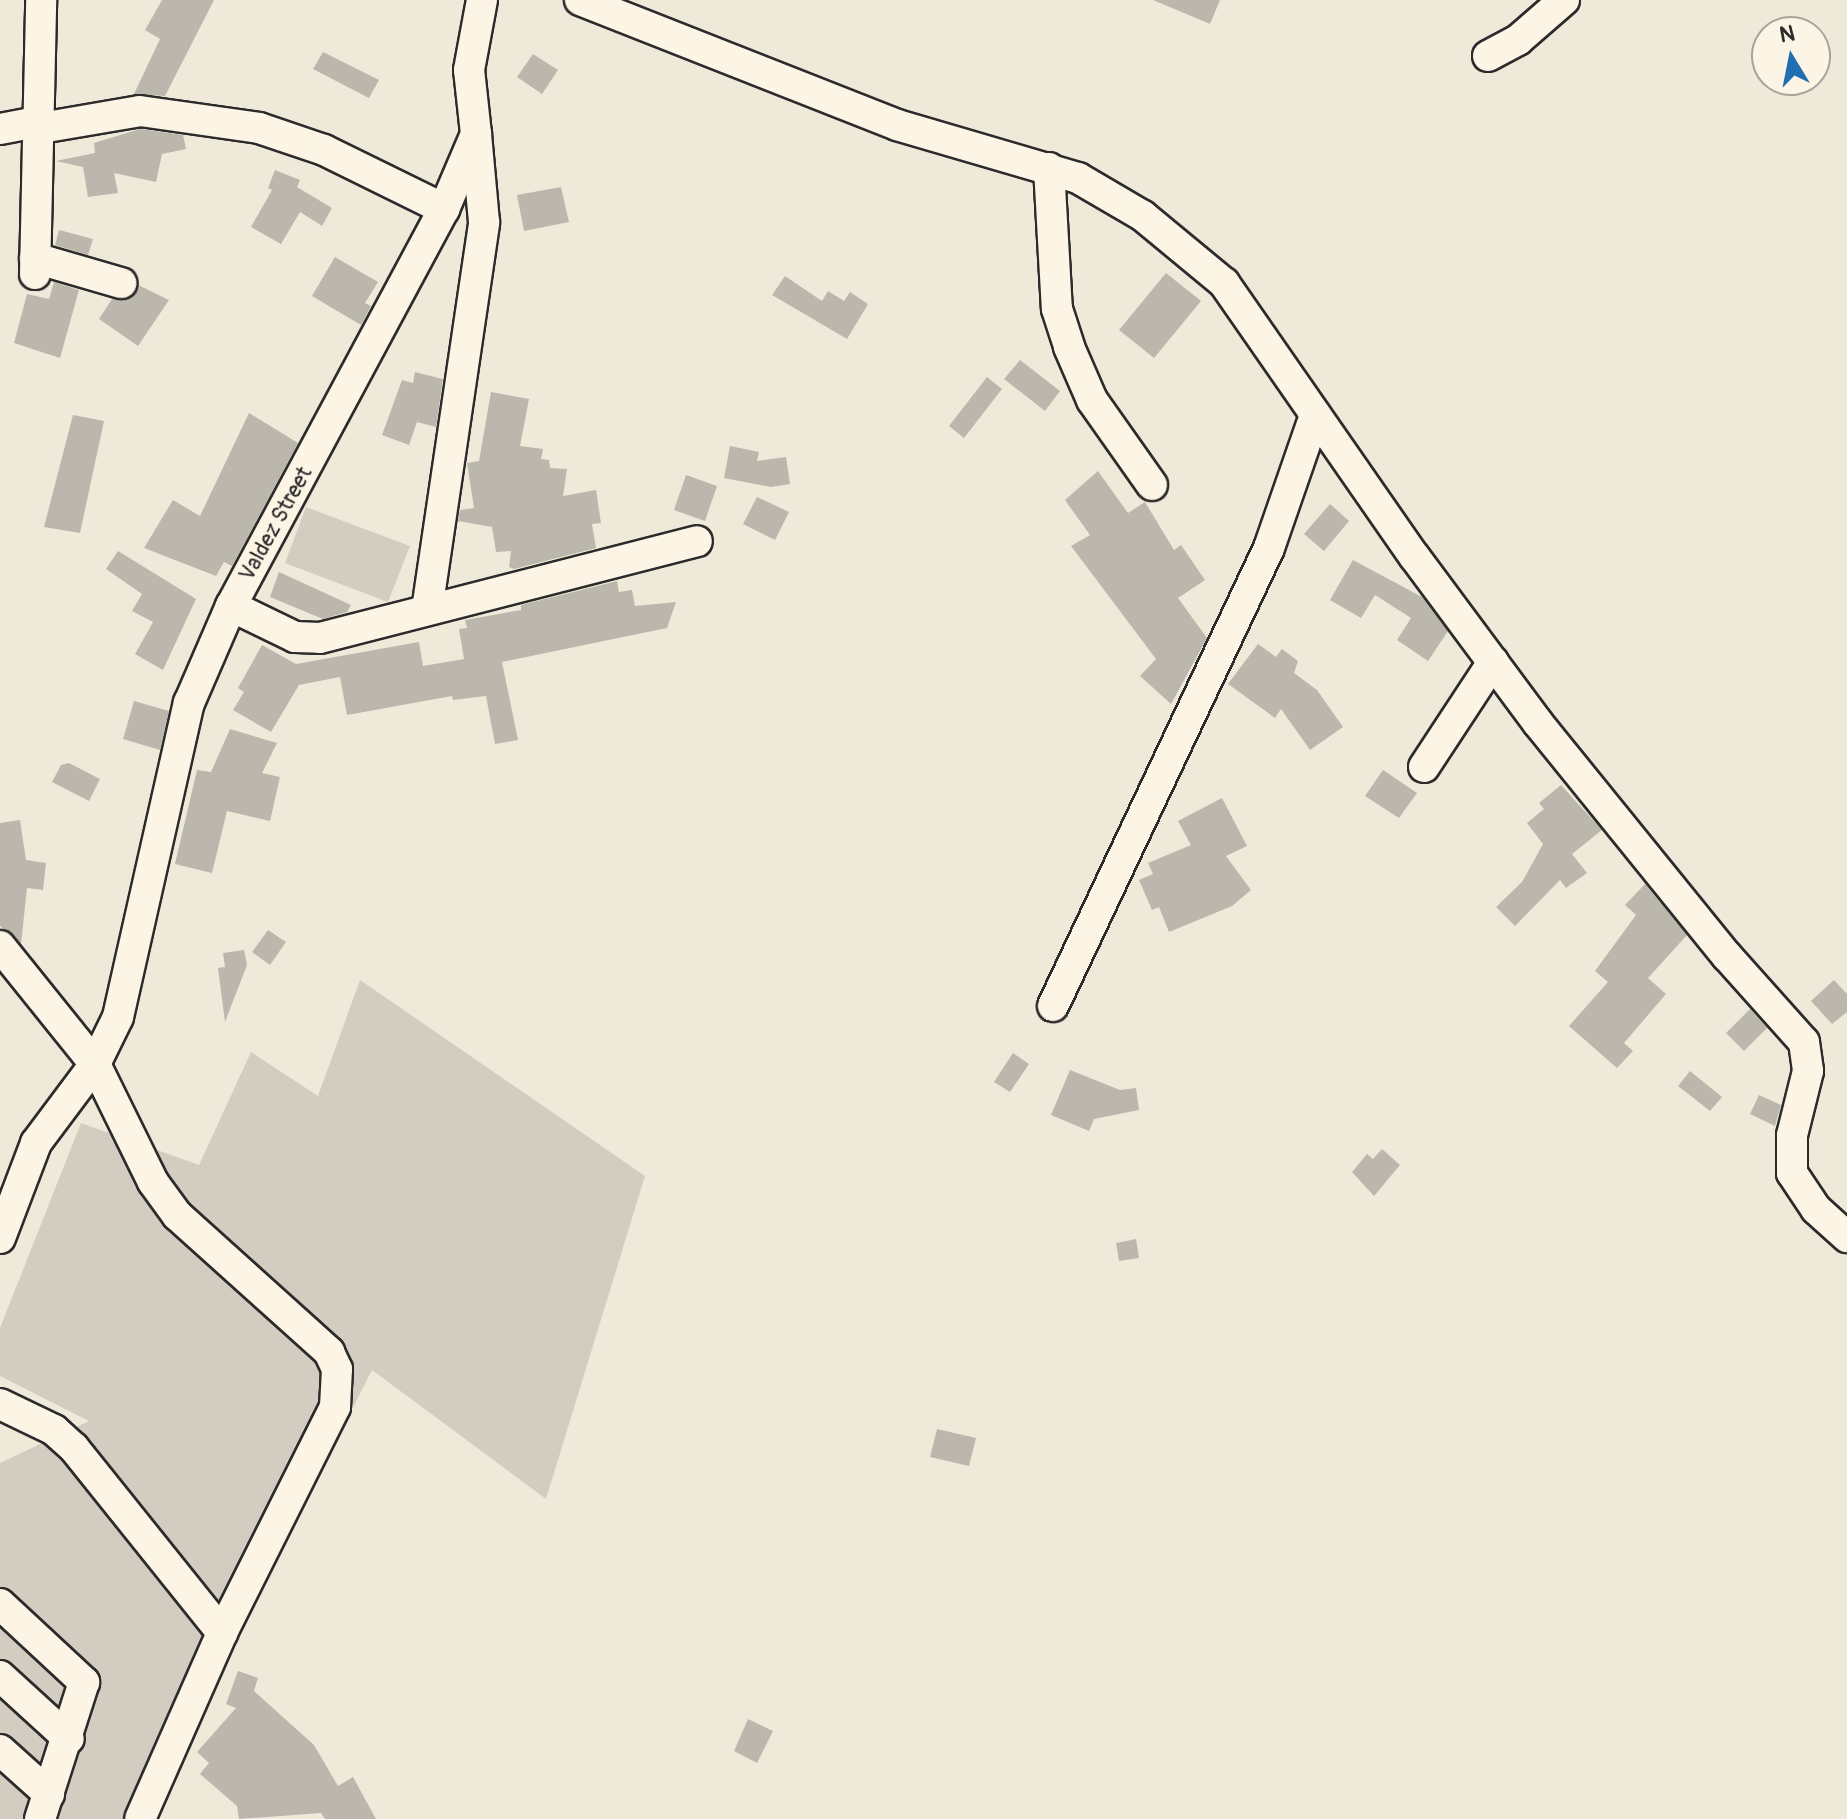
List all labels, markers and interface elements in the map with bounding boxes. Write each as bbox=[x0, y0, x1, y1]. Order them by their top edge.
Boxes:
north arrow bbox=[1751, 16, 1831, 96]
text: N bbox=[1777, 19, 1797, 49]
street label: Valdez Street bbox=[234, 462, 318, 586]

